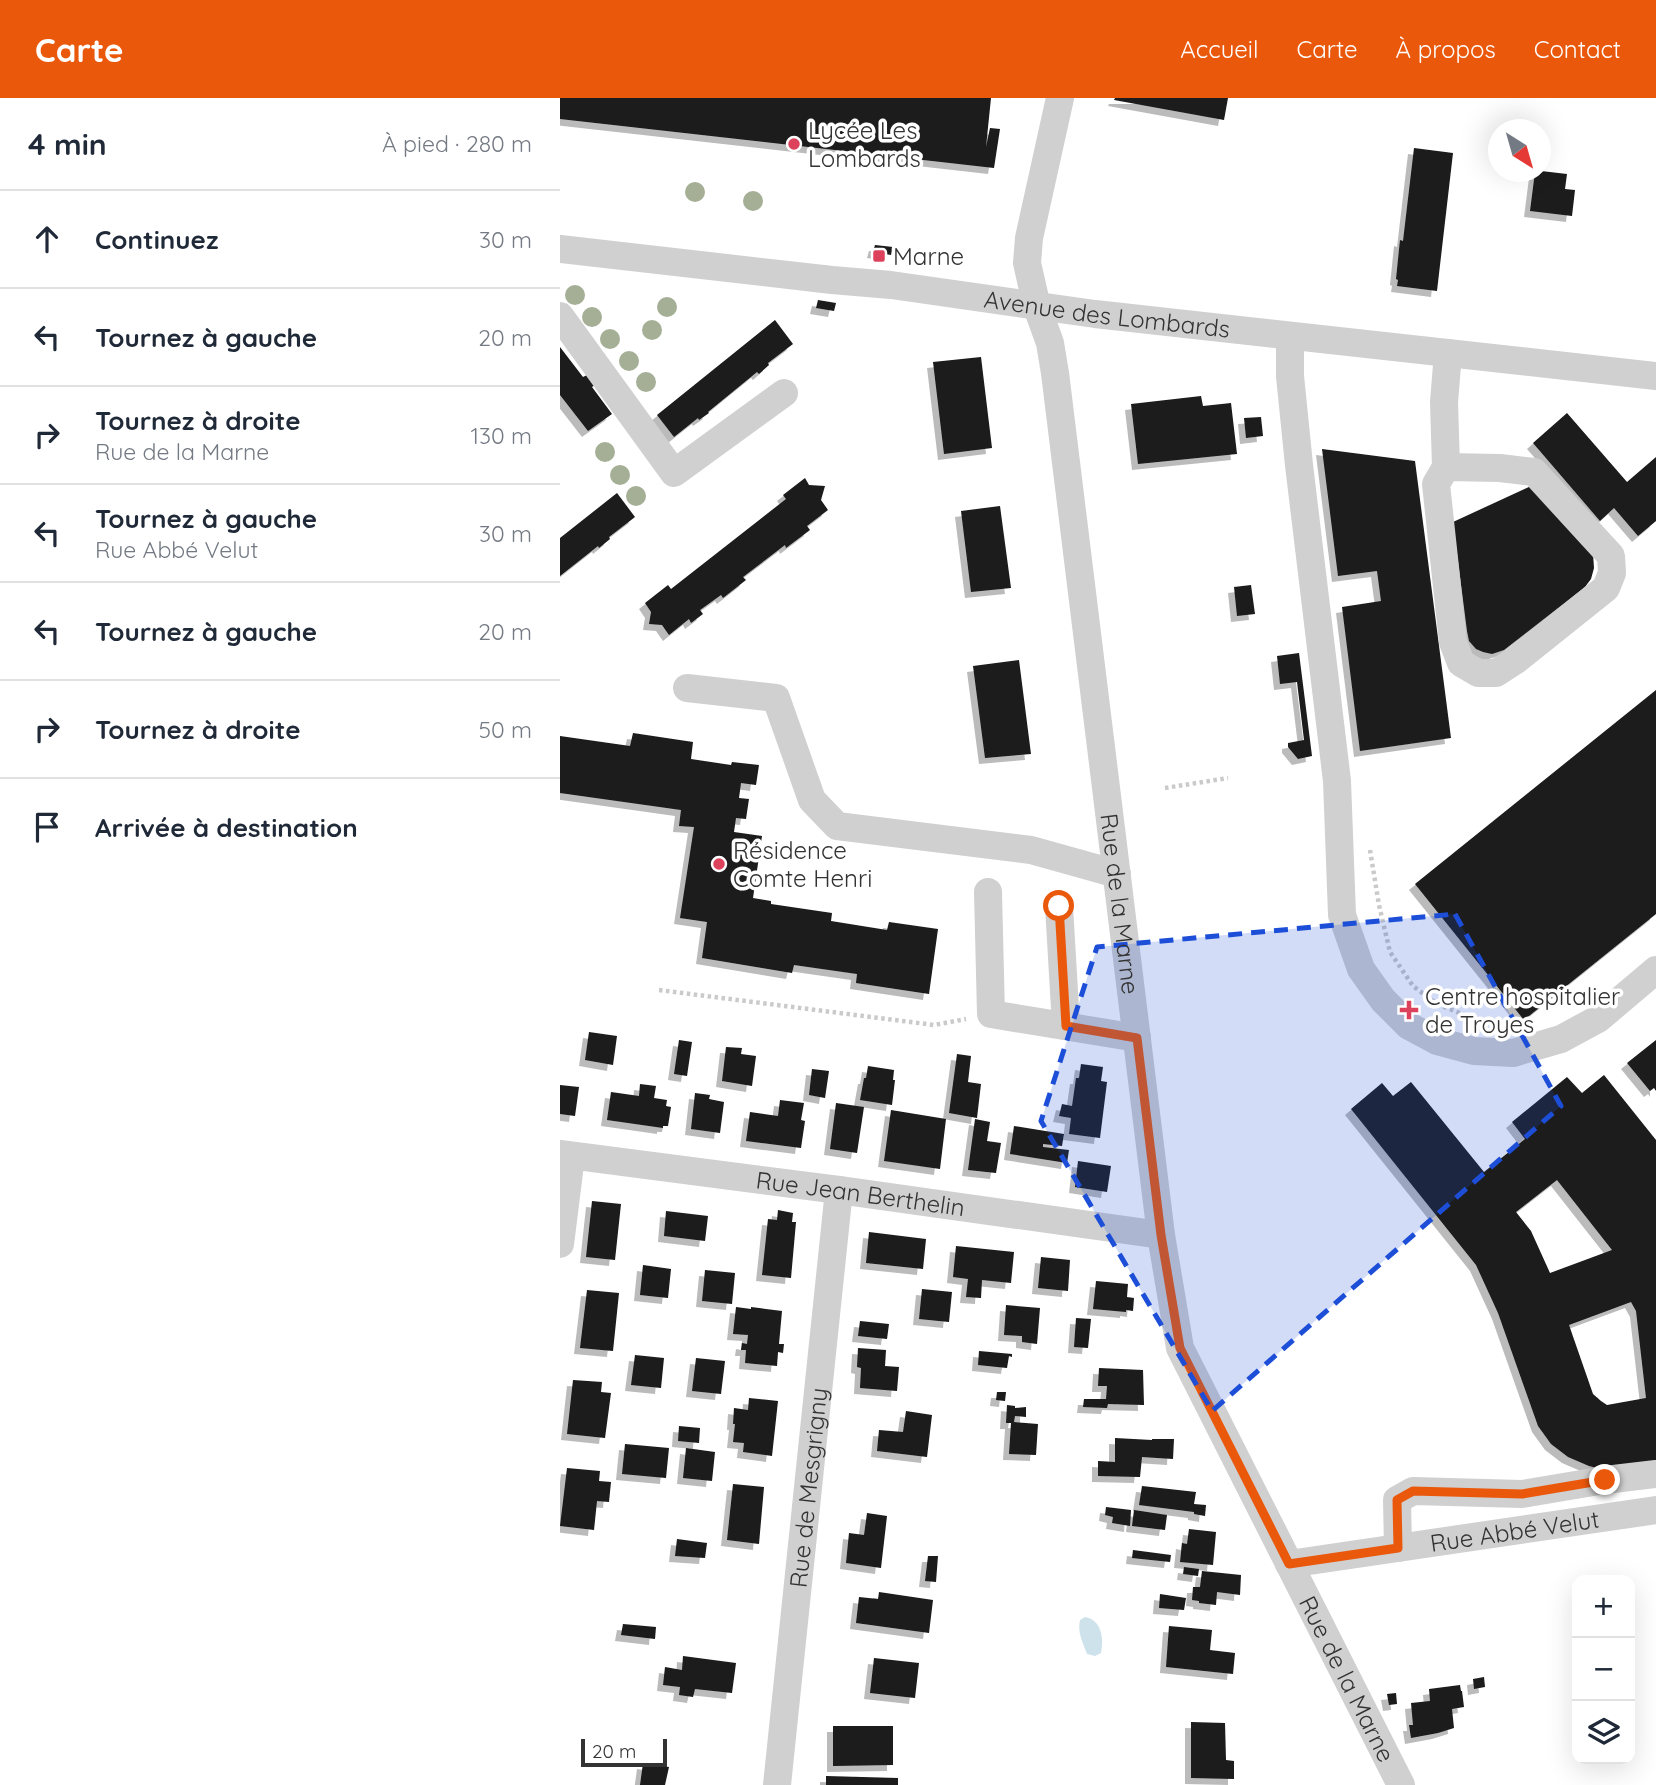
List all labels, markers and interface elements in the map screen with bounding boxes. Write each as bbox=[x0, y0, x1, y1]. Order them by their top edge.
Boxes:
text: Carte bbox=[35, 29, 124, 70]
text: Accueil bbox=[1180, 34, 1259, 64]
text: Carte bbox=[1297, 34, 1358, 64]
text: À propos bbox=[1396, 34, 1496, 64]
text: Contact bbox=[1534, 34, 1621, 64]
place label: Lycée Les Lombards bbox=[808, 115, 921, 173]
north arrow bbox=[1488, 119, 1551, 182]
text: 4 min bbox=[28, 125, 107, 163]
text: À pied · 280 m bbox=[382, 129, 532, 158]
marker: Lycée Les Lombards bbox=[786, 136, 802, 152]
icon: ahead bbox=[28, 220, 66, 258]
text: Continuez bbox=[95, 223, 218, 256]
text: 30 m bbox=[479, 225, 532, 254]
place label: Marne bbox=[893, 241, 964, 271]
marker: Marne bbox=[871, 248, 887, 264]
street label: Avenue des Lombards bbox=[982, 283, 1231, 344]
icon: left bbox=[28, 318, 66, 356]
text: Tournez à gauche bbox=[95, 321, 317, 354]
text: 20 m bbox=[478, 323, 532, 352]
text: Tournez à droite bbox=[95, 404, 300, 437]
icon: right bbox=[28, 416, 66, 454]
text: 130 m bbox=[470, 421, 532, 450]
text: Rue de la Marne bbox=[95, 437, 269, 466]
text: Tournez à gauche bbox=[95, 502, 317, 535]
icon: left bbox=[28, 514, 66, 552]
text: 30 m bbox=[479, 519, 532, 548]
text: Rue Abbé Velut bbox=[95, 535, 258, 564]
icon: left bbox=[28, 612, 66, 650]
text: Tournez à gauche bbox=[95, 615, 317, 648]
text: 20 m bbox=[478, 617, 532, 646]
icon: right bbox=[28, 710, 66, 748]
text: Tournez à droite bbox=[95, 713, 300, 746]
text: 50 m bbox=[479, 715, 532, 744]
icon: arrive bbox=[28, 808, 66, 846]
text: Arrivée à destination bbox=[95, 811, 358, 844]
street label: Rue de la Marne bbox=[1094, 812, 1146, 996]
place label: Résidence Comte Henri bbox=[733, 835, 872, 893]
marker: Résidence Comte Henri bbox=[711, 856, 727, 872]
route start bbox=[1043, 890, 1074, 921]
place label: Centre hospitalier de Troyes bbox=[1425, 981, 1620, 1039]
marker: Centre hospitalier de Troyes bbox=[1399, 1000, 1419, 1020]
street label: Rue Jean Berthelin bbox=[754, 1164, 967, 1222]
street label: Rue de Mesgrigny bbox=[783, 1386, 833, 1589]
route end bbox=[1589, 1464, 1620, 1495]
street label: Rue Abbé Velut bbox=[1428, 1504, 1601, 1558]
map controls bbox=[1572, 1575, 1635, 1764]
button: + bbox=[1572, 1575, 1635, 1638]
street label: Rue de la Marne bbox=[1293, 1591, 1402, 1767]
button: − bbox=[1572, 1638, 1635, 1701]
button: layers bbox=[1572, 1701, 1635, 1764]
scale bar bbox=[581, 1736, 667, 1768]
text: 20 m bbox=[592, 1739, 636, 1763]

